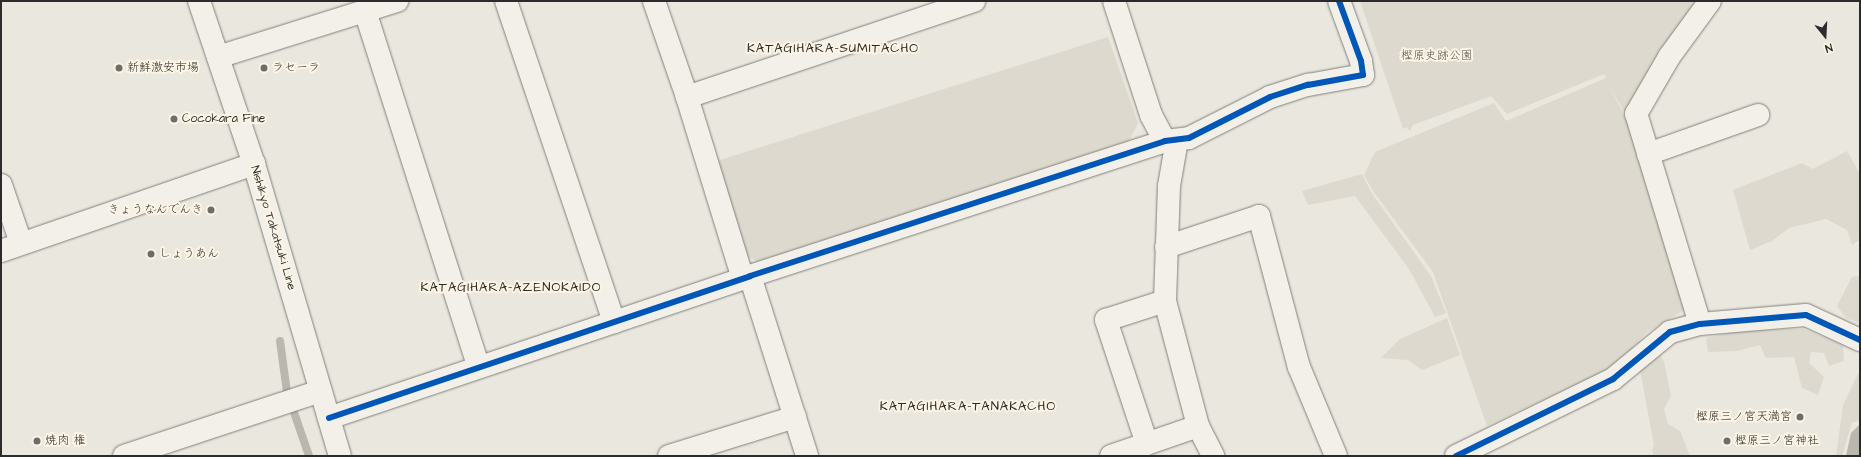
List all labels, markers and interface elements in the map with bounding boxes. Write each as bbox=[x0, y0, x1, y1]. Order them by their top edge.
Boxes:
north arrow bbox=[1805, 16, 1845, 56]
district label: KATAGIHARA-SUMITACHO bbox=[747, 40, 919, 56]
text: N bbox=[1823, 40, 1834, 56]
park label: 樫原史跡公園 bbox=[1401, 49, 1473, 63]
place label: 新鮮激安市場 bbox=[127, 61, 199, 75]
place label: ラセーラ bbox=[272, 61, 320, 75]
marker: 新鮮激安市場 bbox=[114, 63, 124, 73]
marker: ラセーラ bbox=[259, 63, 269, 73]
place label: Cocokara Fine bbox=[182, 112, 265, 126]
marker: Cocokara Fine bbox=[169, 114, 179, 124]
street label: Nishikyo Takatsuki Line bbox=[247, 164, 299, 292]
place label: きょうなんでんき bbox=[107, 203, 203, 217]
marker: きょうなんでんき bbox=[206, 205, 216, 215]
place label: しょうあん bbox=[159, 247, 219, 261]
marker: しょうあん bbox=[146, 249, 156, 259]
district label: KATAGIHARA-AZENOKAIDO bbox=[421, 279, 601, 295]
district label: KATAGIHARA-TANAKACHO bbox=[880, 398, 1056, 414]
place label: 樫原三ノ宮天満宮 bbox=[1696, 410, 1792, 424]
marker: 樫原三ノ宮天満宮 bbox=[1795, 412, 1805, 422]
place label: 焼肉 権 bbox=[45, 434, 86, 448]
place label: 樫原三ノ宮神社 bbox=[1735, 434, 1819, 448]
marker: 焼肉 権 bbox=[32, 436, 42, 446]
marker: 樫原三ノ宮神社 bbox=[1722, 436, 1732, 446]

